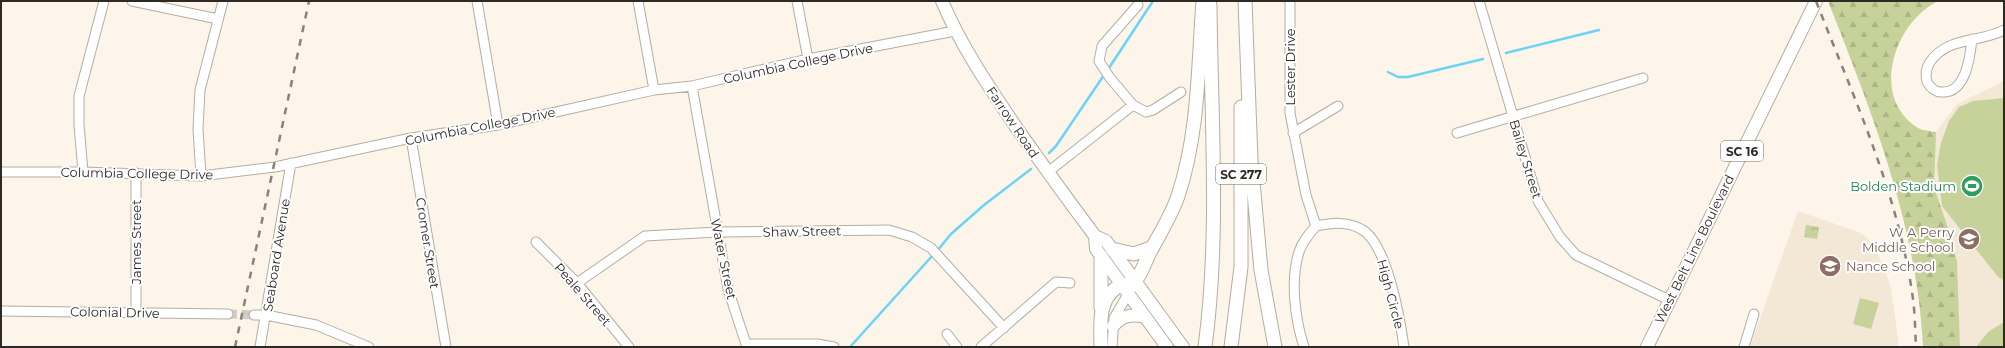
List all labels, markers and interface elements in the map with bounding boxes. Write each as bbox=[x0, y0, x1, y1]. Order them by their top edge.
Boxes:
street label: Lester Drive bbox=[1282, 28, 1298, 106]
street label: Columbia College Drive bbox=[722, 39, 874, 87]
street label: Farrow Road bbox=[983, 83, 1043, 161]
street label: Columbia College Drive bbox=[404, 104, 557, 148]
street label: Bailey Street bbox=[1506, 117, 1546, 201]
road number: SC 16 bbox=[1721, 141, 1763, 161]
street label: Columbia College Drive bbox=[61, 164, 214, 182]
road number: SC 277 bbox=[1216, 164, 1266, 184]
street label: West Belt Line Boulevard bbox=[1651, 172, 1737, 326]
sports icon: Bolden Stadium bbox=[1959, 173, 1985, 199]
place label: Bolden Stadium bbox=[1850, 178, 1956, 194]
street label: Cromer Street bbox=[413, 196, 443, 290]
street label: Seaboard Avenue bbox=[259, 197, 293, 313]
street label: James Street bbox=[128, 200, 144, 285]
street label: Water Street bbox=[708, 217, 740, 301]
street label: Shaw Street bbox=[763, 222, 841, 240]
place label: W A Perry Middle School bbox=[1862, 224, 1955, 255]
school or university icon: W A Perry Middle School bbox=[1956, 226, 1982, 252]
school or university icon: Nance School bbox=[1817, 253, 1843, 279]
street label: High Circle bbox=[1374, 257, 1408, 331]
place label: Nance School bbox=[1846, 258, 1935, 274]
street label: Peale Street bbox=[551, 259, 615, 329]
street label: Colonial Drive bbox=[70, 303, 160, 321]

